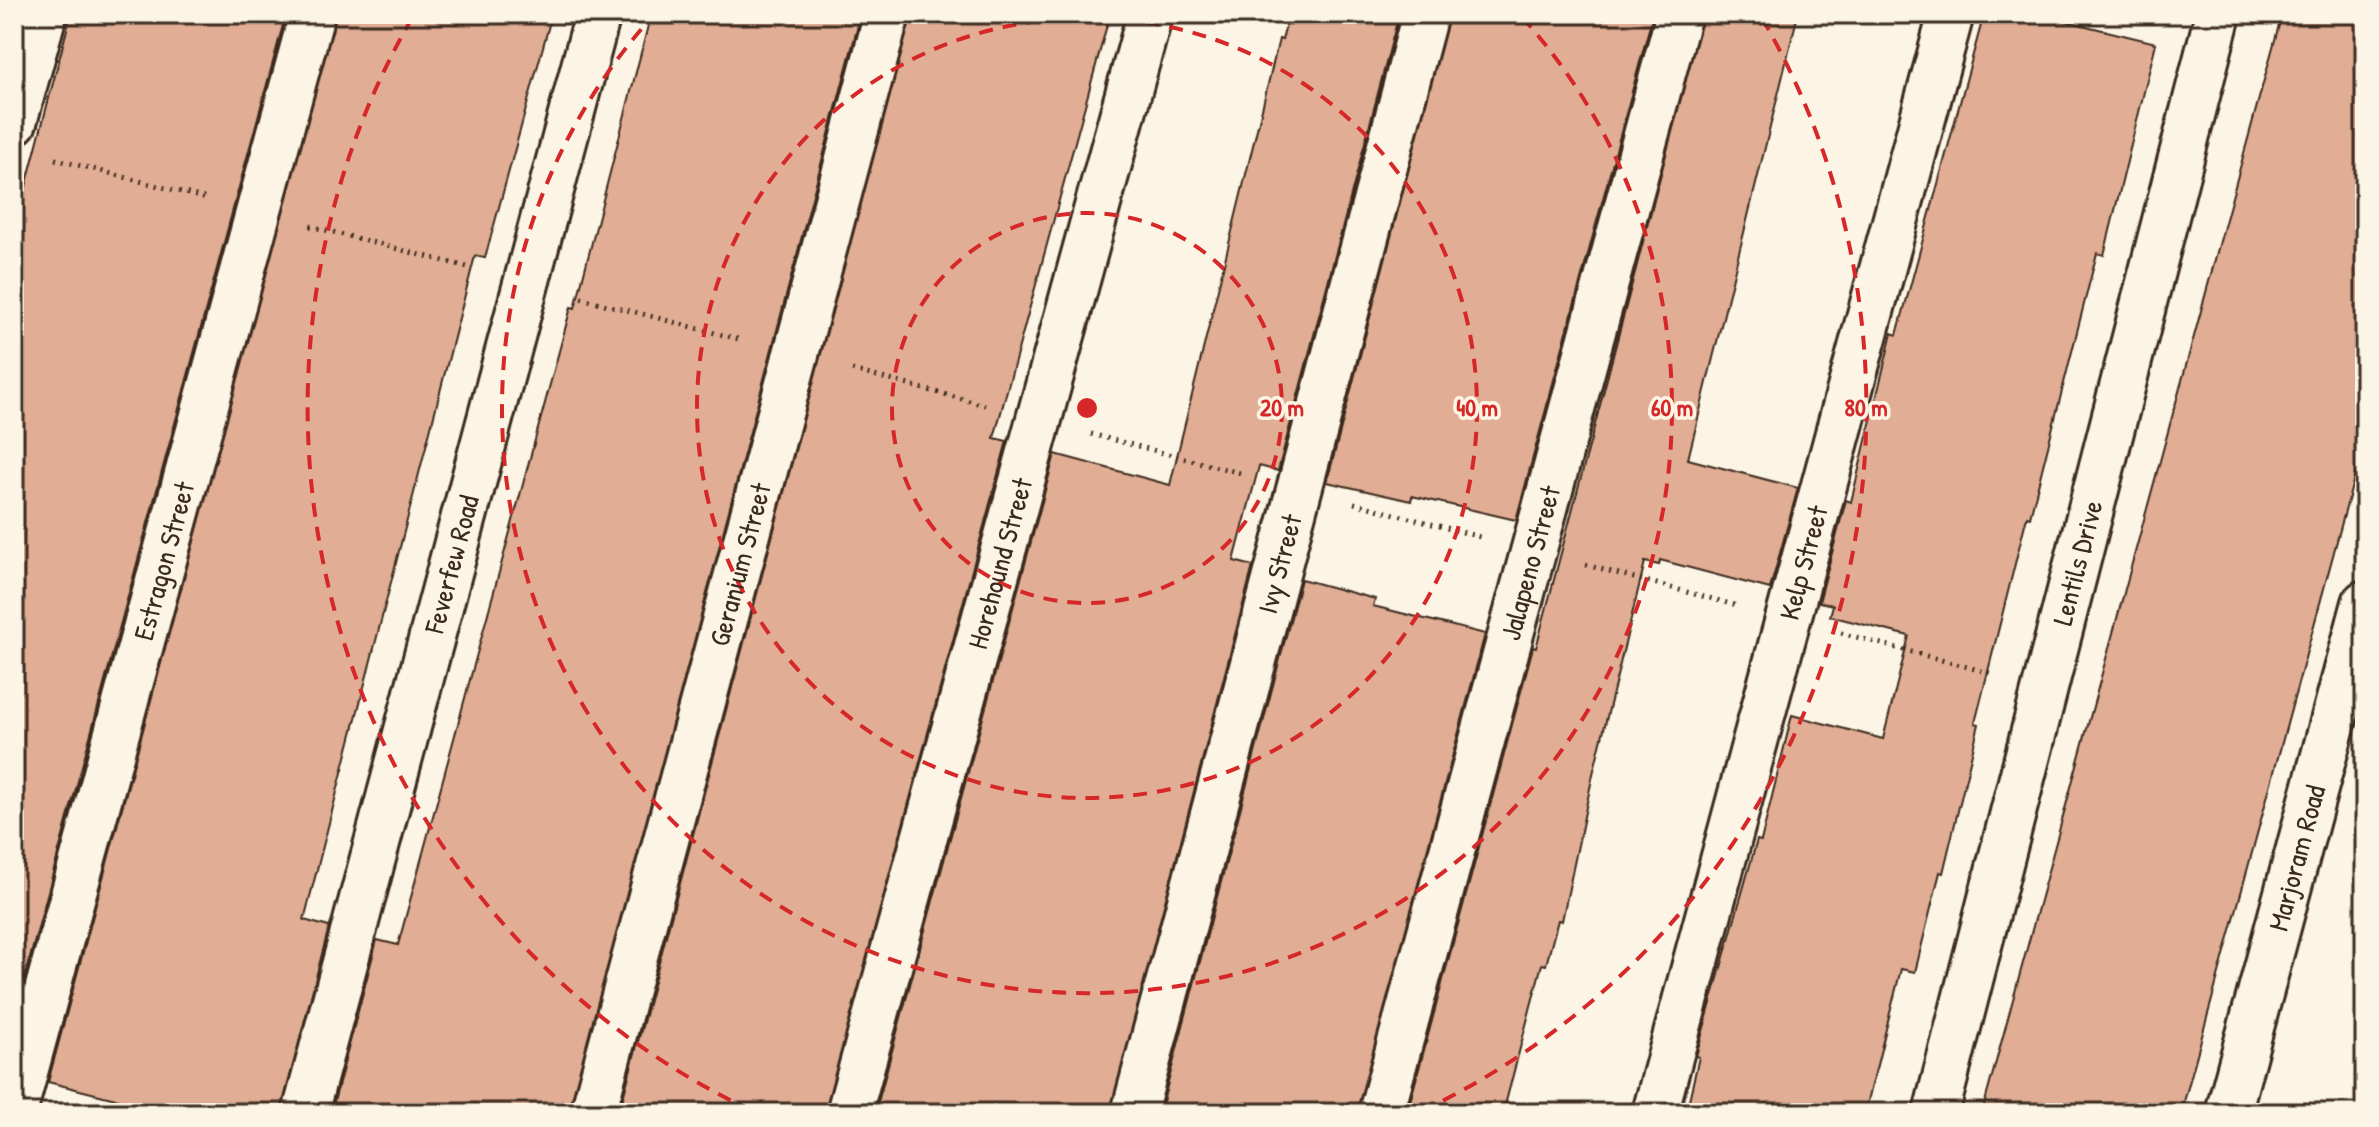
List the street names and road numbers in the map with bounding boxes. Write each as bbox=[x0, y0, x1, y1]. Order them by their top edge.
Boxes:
street label: Horehound Street bbox=[958, 473, 1041, 653]
street label: Estragon Street bbox=[124, 477, 203, 644]
street label: Geranium Street bbox=[700, 478, 780, 650]
street label: Jalapeno Street bbox=[1491, 481, 1569, 644]
street label: Feverfew Road bbox=[414, 491, 488, 638]
street label: Lentils Drive bbox=[2043, 496, 2111, 629]
street label: Kelp Street bbox=[1770, 501, 1837, 624]
street label: Ivy Street bbox=[1248, 510, 1311, 618]
street label: Marjoram Road bbox=[2259, 781, 2334, 935]

